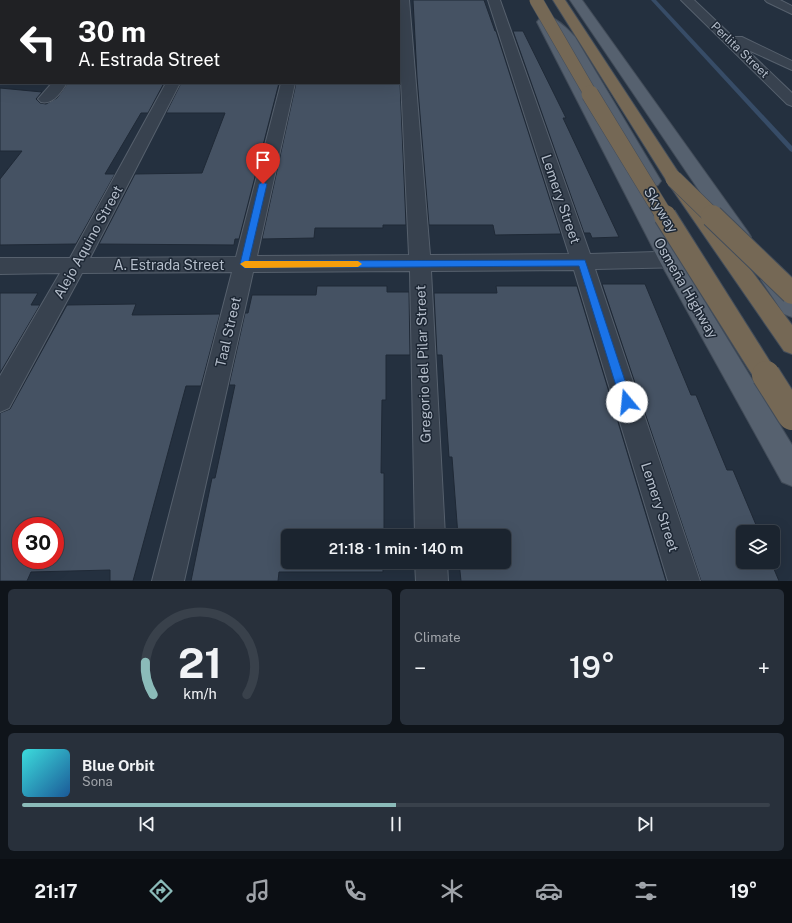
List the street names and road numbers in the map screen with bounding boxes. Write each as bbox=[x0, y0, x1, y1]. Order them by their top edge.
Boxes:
street label: Perlita Street bbox=[708, 19, 772, 81]
street label: Lemery Street bbox=[538, 152, 584, 246]
street label: Alejo Aquino Street bbox=[50, 183, 126, 301]
street label: Skyway bbox=[641, 184, 682, 236]
street label: Osmeña Highway bbox=[651, 235, 721, 341]
street label: A. Estrada Street bbox=[114, 257, 224, 273]
street label: Gregorio del Pilar Street bbox=[412, 285, 434, 443]
street label: Taal Street bbox=[212, 295, 244, 369]
street label: Lemery Street bbox=[638, 460, 682, 554]

